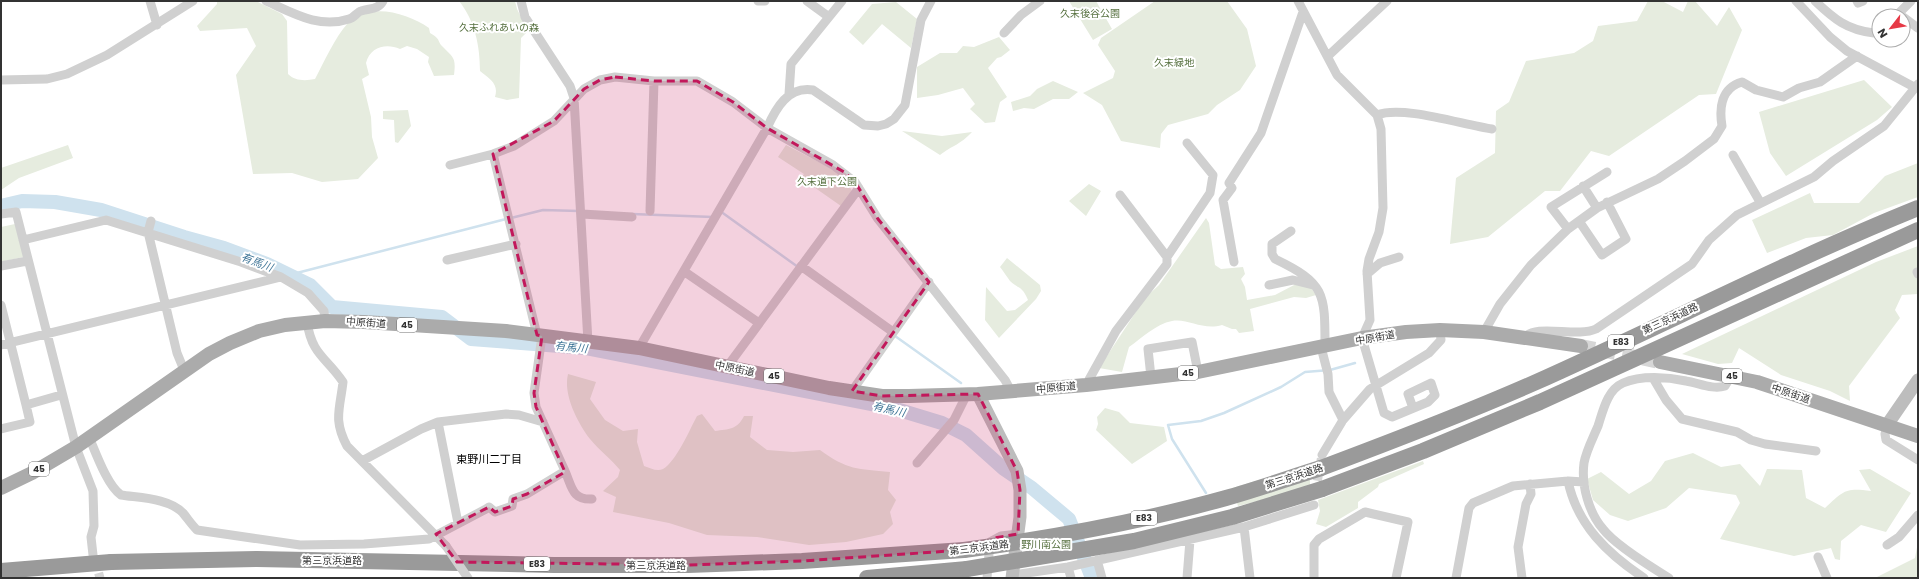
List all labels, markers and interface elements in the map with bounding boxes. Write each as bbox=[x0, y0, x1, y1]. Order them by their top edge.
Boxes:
park label: 久末後谷公園 bbox=[1060, 6, 1120, 21]
north arrow bbox=[1871, 8, 1911, 48]
park label: 久末ふれあいの森 bbox=[459, 20, 539, 35]
text: N bbox=[1873, 25, 1891, 41]
park label: 久末緑地 bbox=[1154, 55, 1195, 70]
park label: 久末道下公園 bbox=[797, 174, 857, 189]
water label: 有馬川 bbox=[239, 249, 276, 276]
street label: 第三京浜道路 bbox=[1640, 299, 1701, 338]
street label: 中原街道 bbox=[345, 314, 386, 331]
road number: 45 bbox=[397, 318, 417, 332]
street label: 中原街道 bbox=[1354, 327, 1396, 348]
road number: E83 bbox=[1608, 335, 1634, 349]
water label: 有馬川 bbox=[554, 337, 589, 357]
street label: 中原街道 bbox=[714, 357, 756, 380]
road number: 45 bbox=[1178, 366, 1198, 380]
road number: 45 bbox=[764, 369, 784, 383]
road number: 45 bbox=[1722, 369, 1742, 383]
street label: 中原街道 bbox=[1035, 378, 1077, 397]
street label: 中原街道 bbox=[1770, 380, 1812, 407]
water label: 有馬川 bbox=[871, 397, 908, 421]
district label: 東野川二丁目 bbox=[456, 451, 522, 467]
street label: 第三京浜道路 bbox=[1263, 460, 1325, 493]
road number: 45 bbox=[29, 462, 49, 476]
road number: E83 bbox=[1131, 511, 1157, 525]
street label: 第三京浜道路 bbox=[948, 536, 1010, 559]
park label: 野川南公園 bbox=[1021, 537, 1071, 552]
street label: 第三京浜道路 bbox=[302, 553, 362, 568]
road number: E83 bbox=[524, 557, 550, 571]
street label: 第三京浜道路 bbox=[626, 558, 686, 573]

